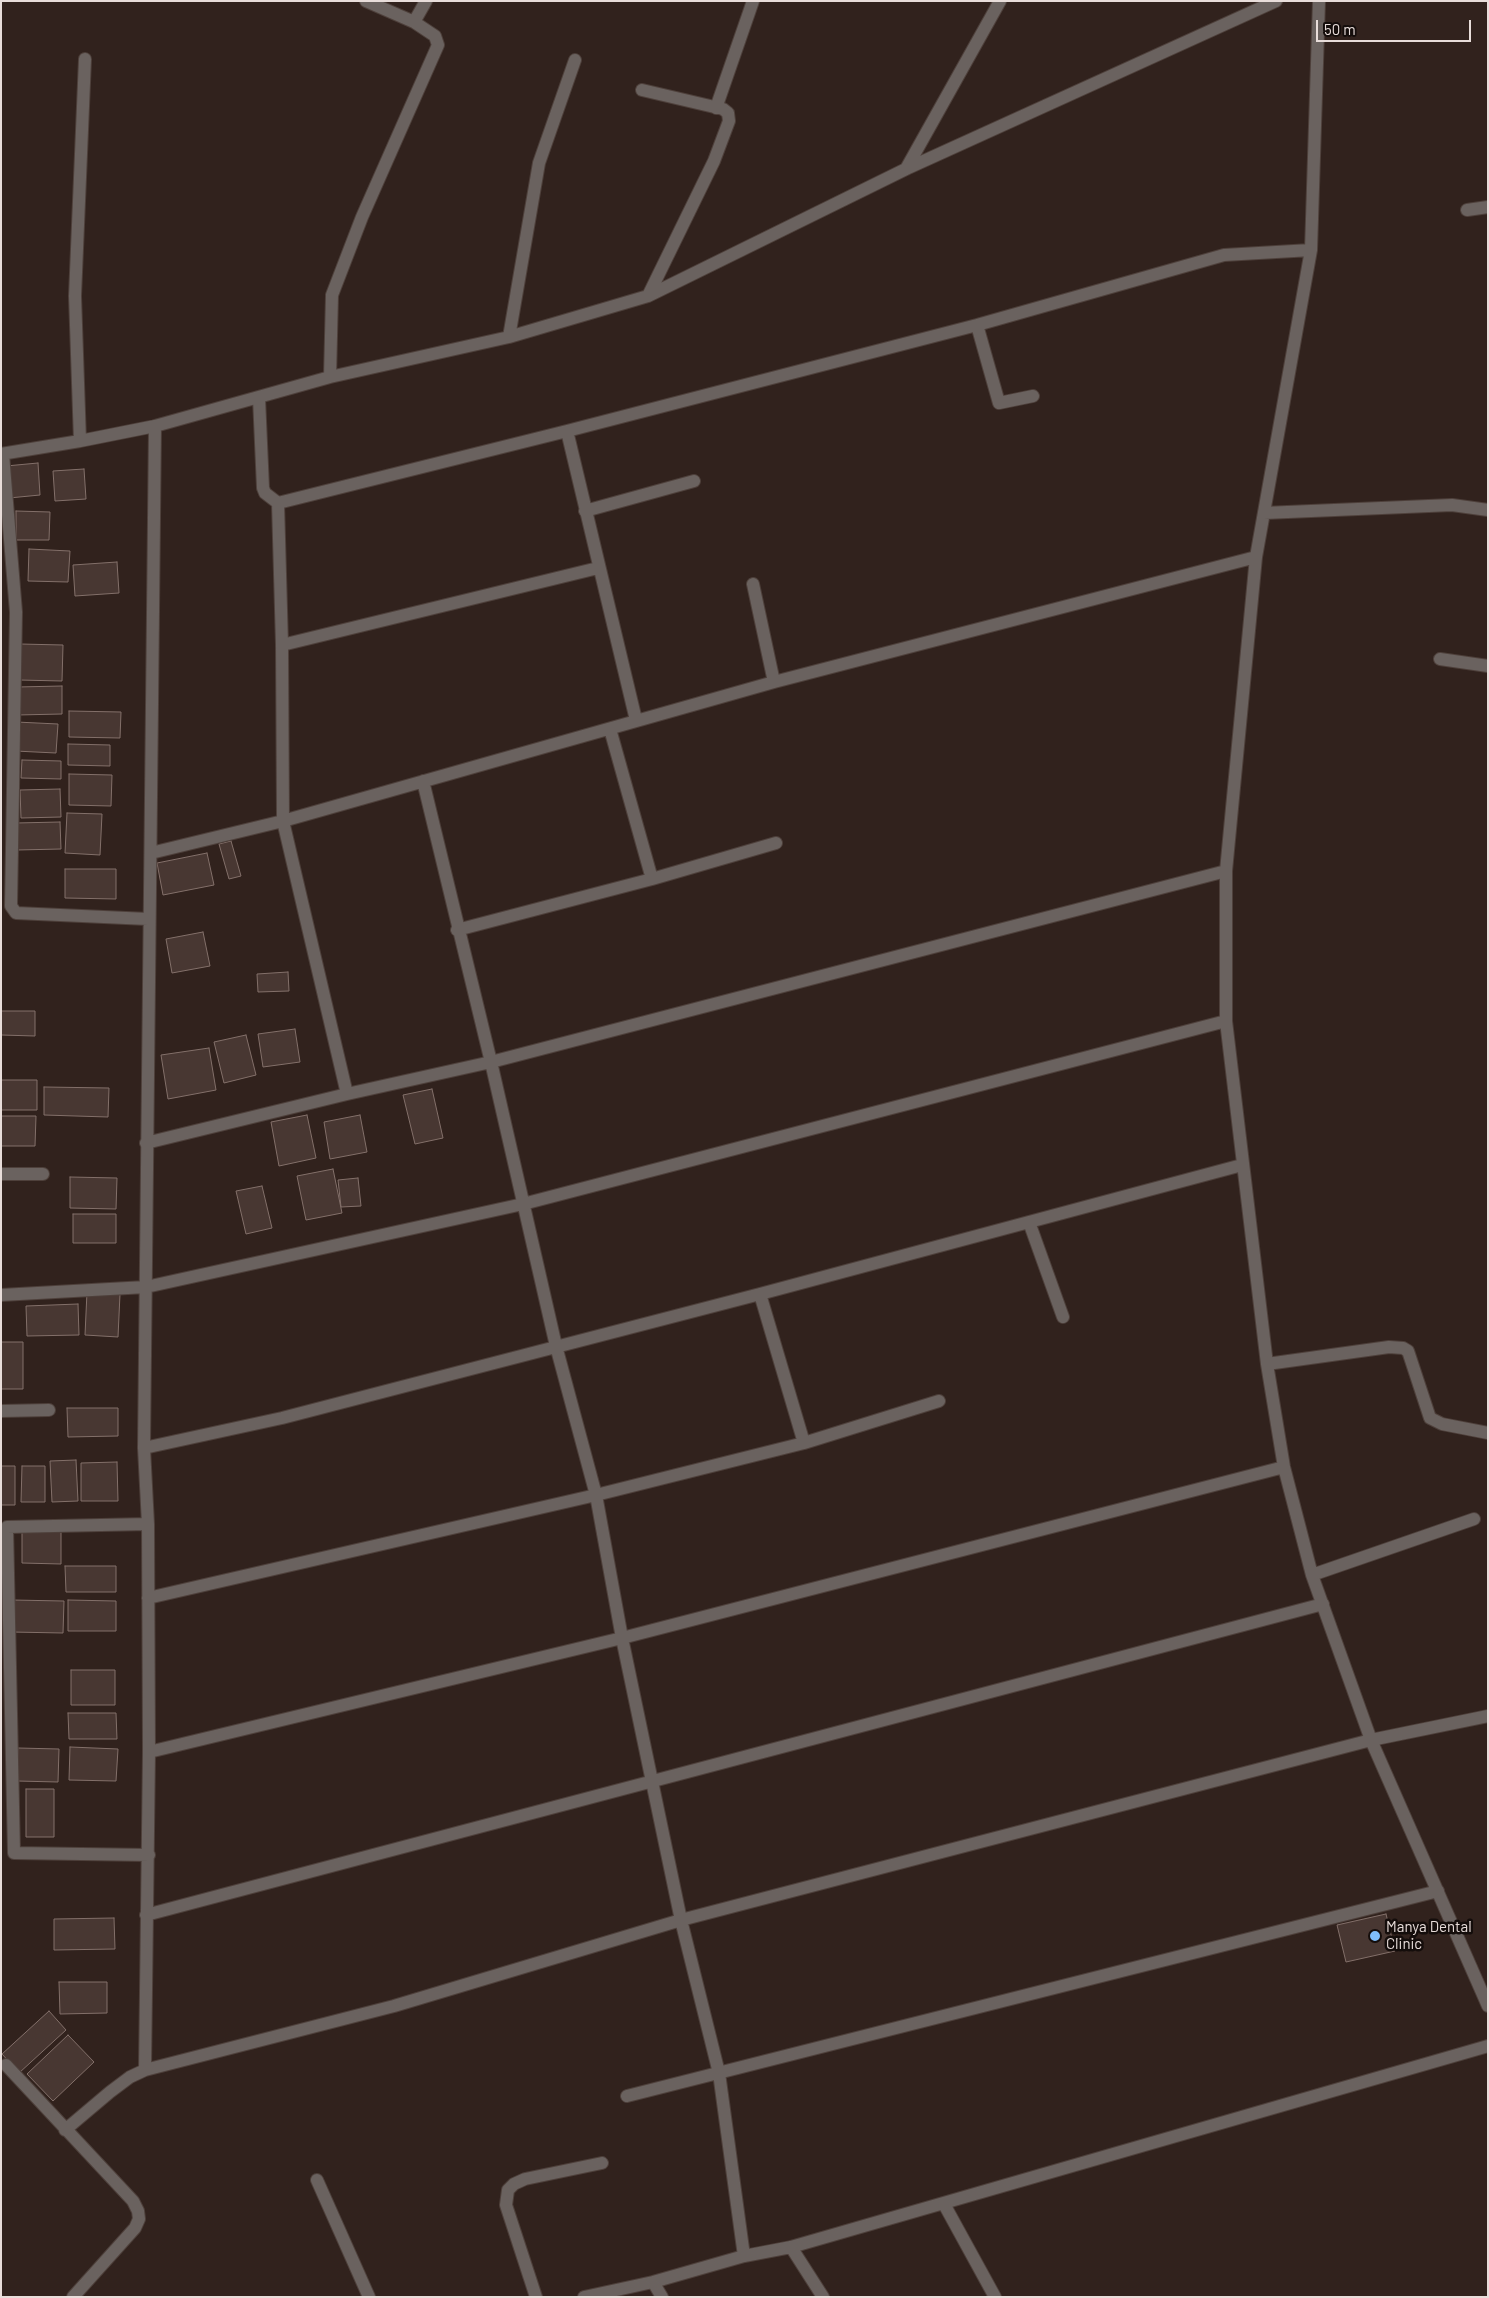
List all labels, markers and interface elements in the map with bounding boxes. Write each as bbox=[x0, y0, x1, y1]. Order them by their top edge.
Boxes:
scale bar bbox=[1319, 10, 1474, 42]
text: 50 m bbox=[1324, 20, 1356, 38]
place label: Manya Dental Clinic bbox=[1386, 1918, 1472, 1953]
marker: Manya Dental Clinic bbox=[1368, 1929, 1382, 1943]

